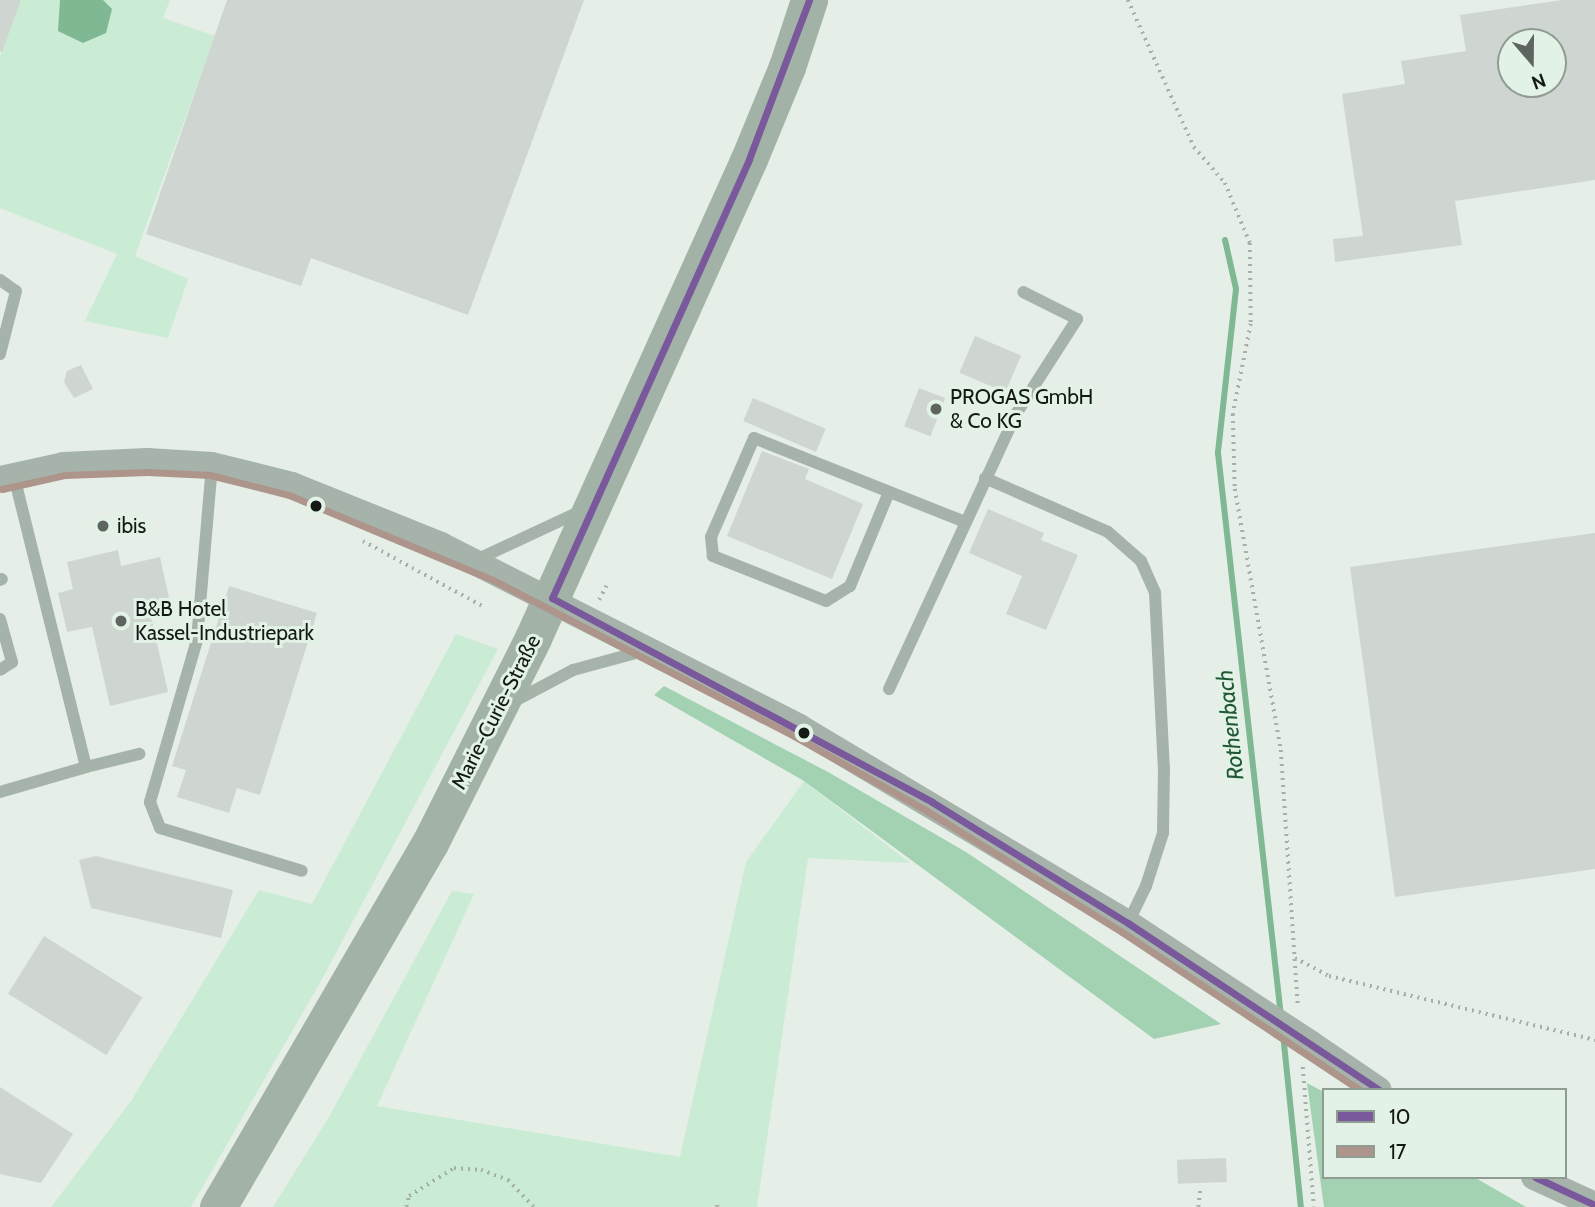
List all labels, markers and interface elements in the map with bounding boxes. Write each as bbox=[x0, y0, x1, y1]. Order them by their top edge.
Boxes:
north arrow bbox=[1497, 28, 1567, 98]
text: N bbox=[1528, 68, 1549, 94]
place label: PROGAS GmbH & Co KG bbox=[950, 384, 1093, 434]
marker: PROGAS GmbH & Co KG bbox=[928, 401, 944, 417]
unlabelled marker bbox=[309, 499, 323, 513]
place label: ibis bbox=[117, 513, 146, 539]
marker: ibis bbox=[95, 518, 111, 534]
place label: B&B Hotel Kassel-Industriepark bbox=[135, 596, 314, 646]
marker: B&B Hotel Kassel-Industriepark bbox=[113, 613, 129, 629]
street label: Marie-Curie-Straße bbox=[446, 630, 546, 794]
water label: Rothenbach bbox=[1210, 668, 1250, 782]
unlabelled marker bbox=[797, 726, 811, 740]
legend bbox=[1322, 1088, 1567, 1179]
text: 10 bbox=[1389, 1104, 1411, 1129]
text: 17 bbox=[1389, 1139, 1406, 1164]

